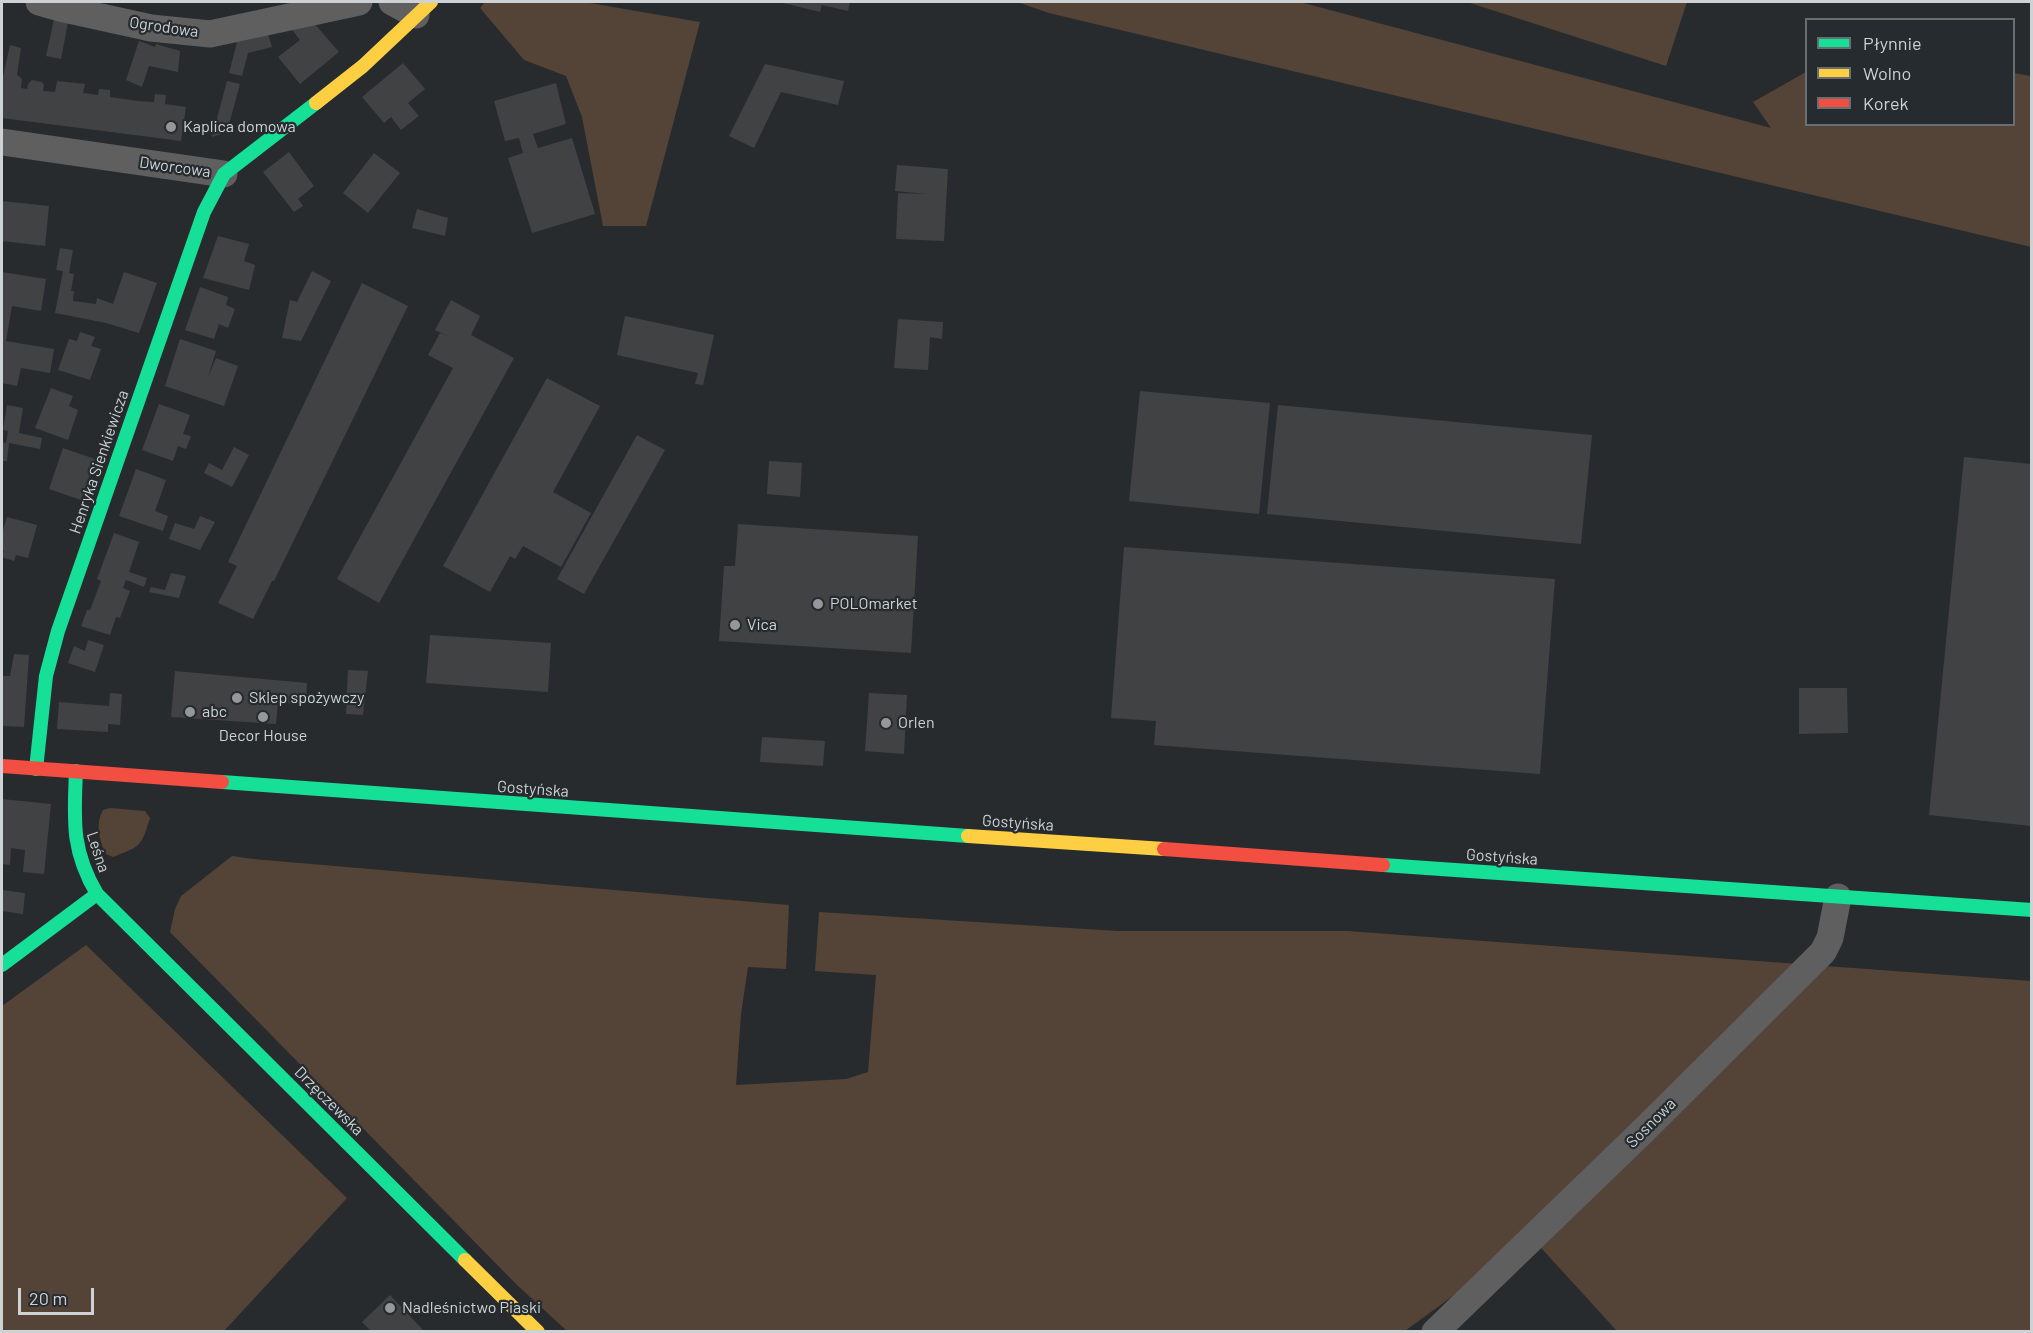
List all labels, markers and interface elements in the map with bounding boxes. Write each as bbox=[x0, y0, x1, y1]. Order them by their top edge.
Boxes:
street label: Ogrodowa bbox=[128, 13, 200, 41]
legend bbox=[1805, 18, 2015, 126]
text: Płynnie bbox=[1863, 32, 1922, 54]
text: Wolno bbox=[1863, 62, 1911, 84]
text: Korek bbox=[1863, 92, 1909, 114]
place label: Kaplica domowa bbox=[183, 117, 296, 137]
marker: Kaplica domowa bbox=[164, 120, 178, 134]
street label: Dworcowa bbox=[138, 153, 212, 181]
street label: Henryka Sienkiewicza bbox=[65, 388, 133, 536]
place label: POLOmarket bbox=[830, 594, 918, 614]
marker: POLOmarket bbox=[811, 597, 825, 611]
place label: Vica bbox=[747, 615, 777, 635]
marker: Vica bbox=[728, 618, 742, 632]
place label: Sklep spożywczy bbox=[249, 688, 364, 708]
marker: Sklep spożywczy bbox=[230, 691, 244, 705]
place label: abc bbox=[202, 702, 227, 722]
marker: abc bbox=[183, 705, 197, 719]
marker: Decor House bbox=[256, 710, 270, 724]
place label: Orlen bbox=[898, 713, 935, 733]
marker: Orlen bbox=[879, 716, 893, 730]
place label: Decor House bbox=[219, 726, 307, 746]
street label: Gostyńska bbox=[497, 777, 569, 801]
street label: Gostyńska bbox=[982, 811, 1054, 835]
street label: Leśna bbox=[82, 829, 114, 875]
street label: Gostyńska bbox=[1466, 845, 1538, 869]
street label: Drzęczewska bbox=[290, 1062, 368, 1140]
street label: Sosnowa bbox=[1622, 1094, 1680, 1152]
scale bar bbox=[21, 1276, 98, 1314]
text: 20 m bbox=[29, 1287, 67, 1309]
place label: Nadleśnictwo Piaski bbox=[402, 1298, 541, 1318]
marker: Nadleśnictwo Piaski bbox=[383, 1301, 397, 1315]

